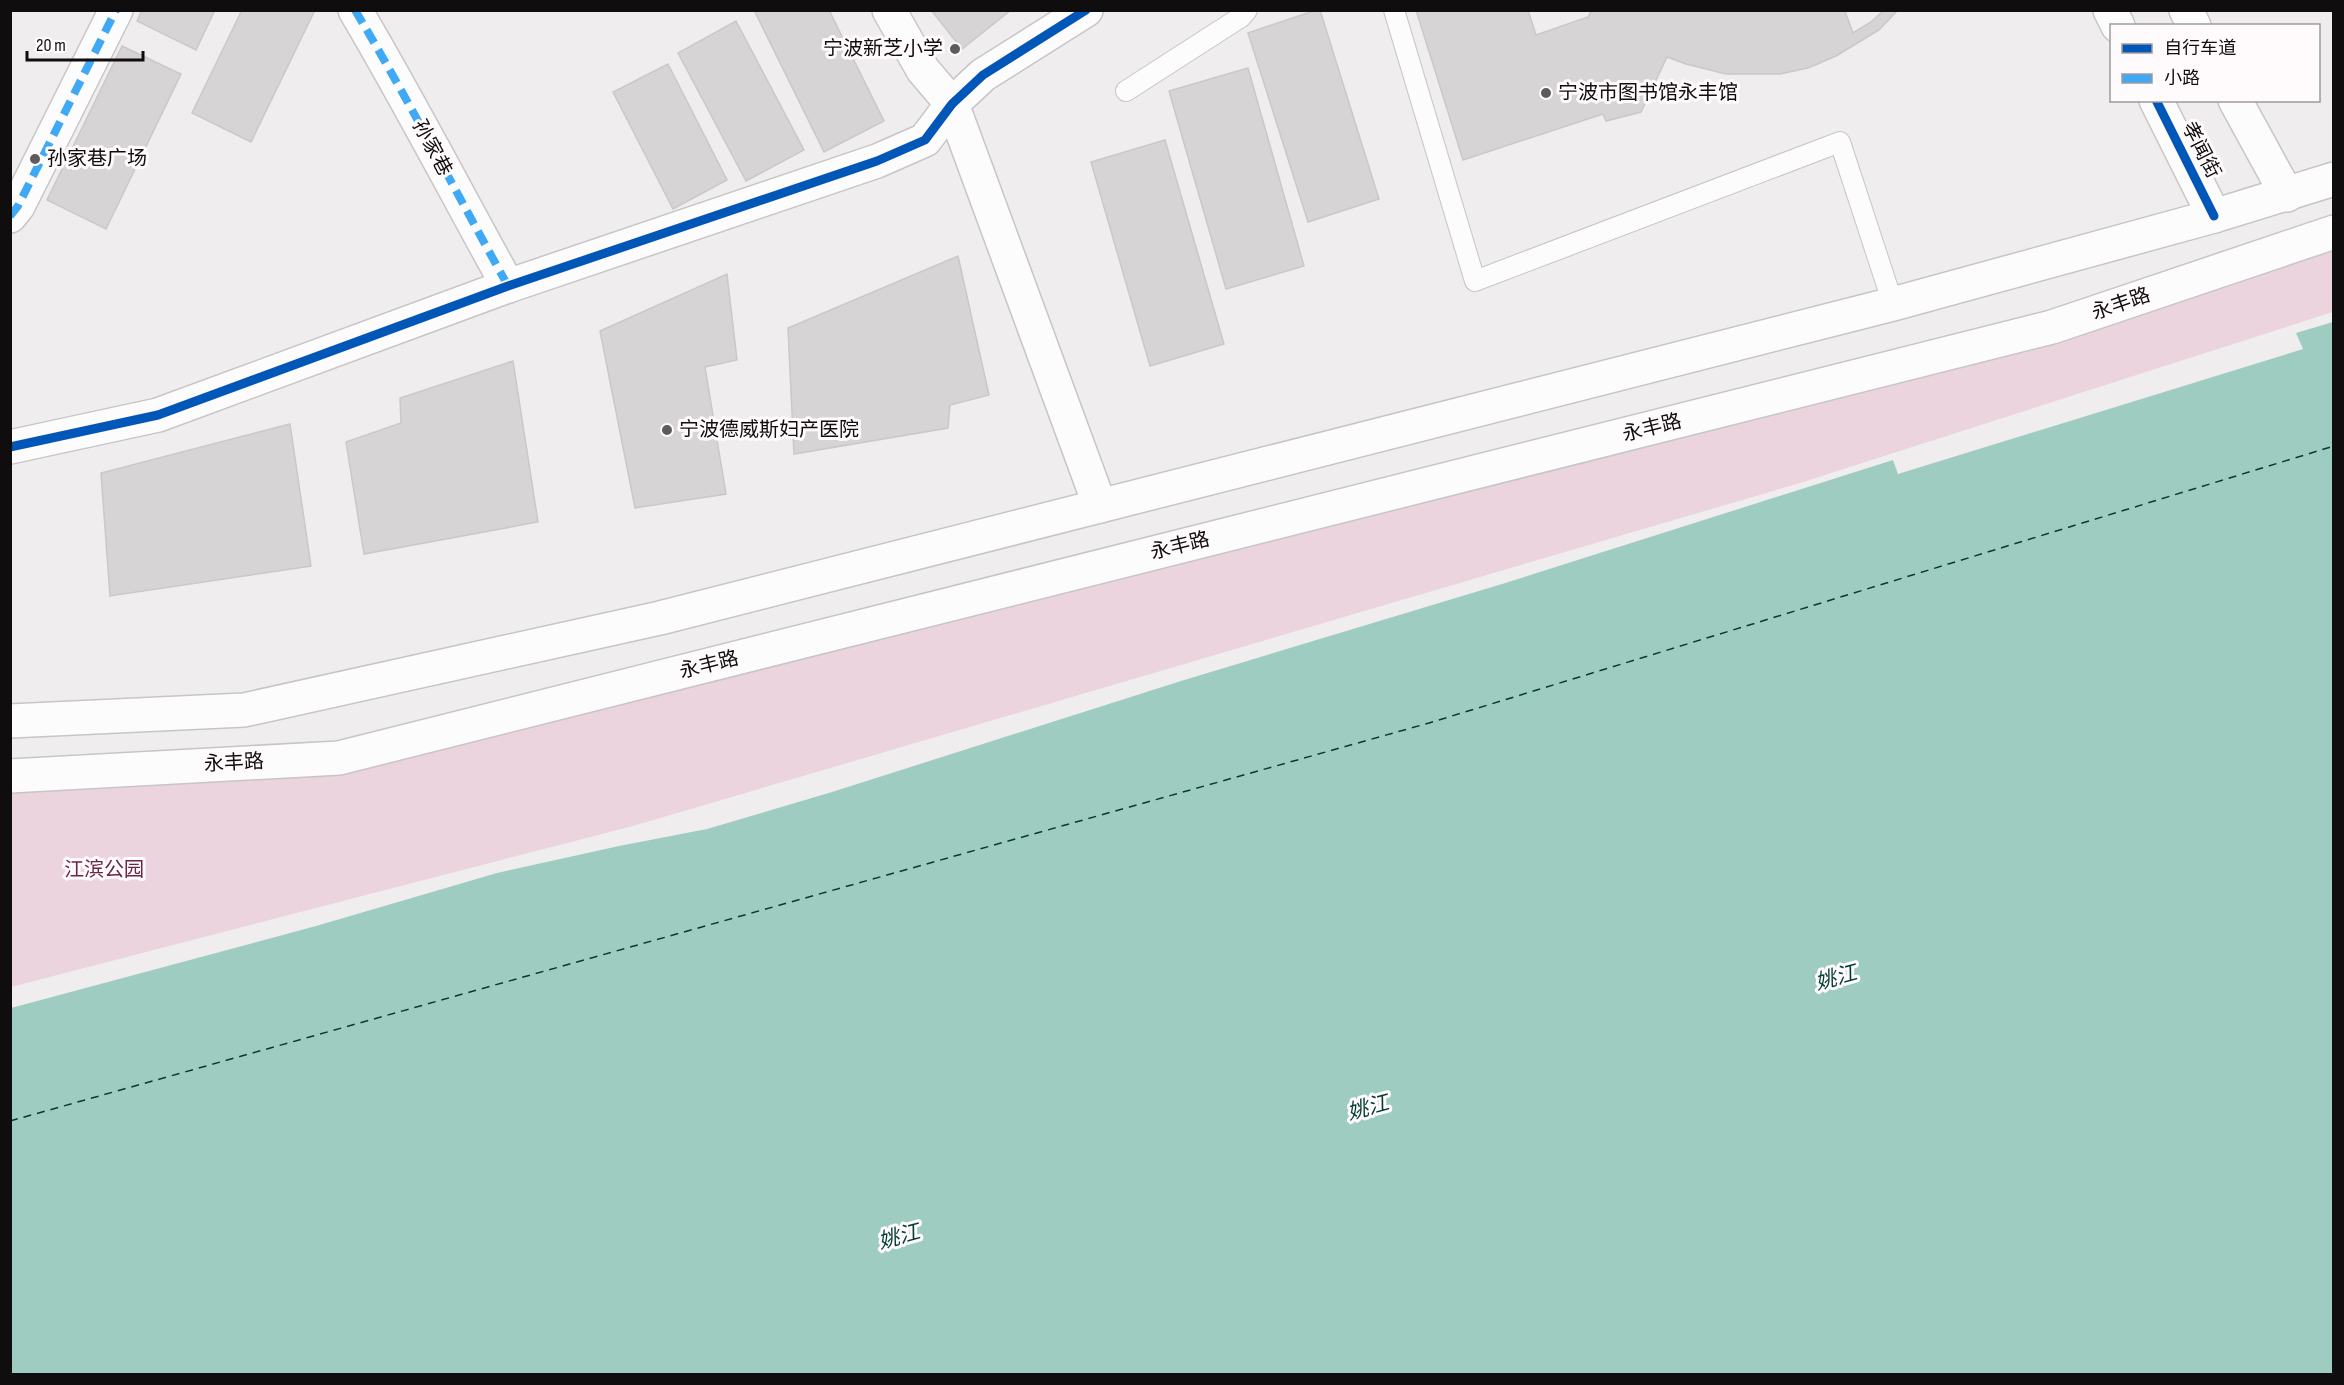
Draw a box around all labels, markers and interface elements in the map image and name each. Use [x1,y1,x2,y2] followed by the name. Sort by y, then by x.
[27,24,142,62] scale bar
[2110,24,2320,102] legend
[36,35,66,56] text: 20 m
[823,37,943,61] place label: 宁波新芝小学
[2164,38,2236,59] text: 自行车道
[948,42,962,56] marker: 宁波新芝小学
[2164,68,2200,89] text: 小路
[1558,81,1738,105] place label: 宁波市图书馆永丰馆
[1539,86,1553,100] marker: 宁波市图书馆永丰馆
[407,116,457,180] street label: 孙家巷
[2177,118,2225,182] street label: 孝闻街
[47,147,147,171] place label: 孙家巷广场
[28,152,42,166] marker: 孙家巷广场
[2089,283,2153,325] street label: 永丰路
[1620,409,1684,447] street label: 永丰路
[679,418,859,442] place label: 宁波德威斯妇产医院
[660,423,674,437] marker: 宁波德威斯妇产医院
[1148,527,1212,565] street label: 永丰路
[677,646,741,684] street label: 永丰路
[203,749,265,777] street label: 永丰路
[64,858,144,882] park label: 江滨公园
[1812,960,1861,996] water label: 姚江
[1344,1090,1393,1126] water label: 姚江
[875,1219,924,1255] water label: 姚江

